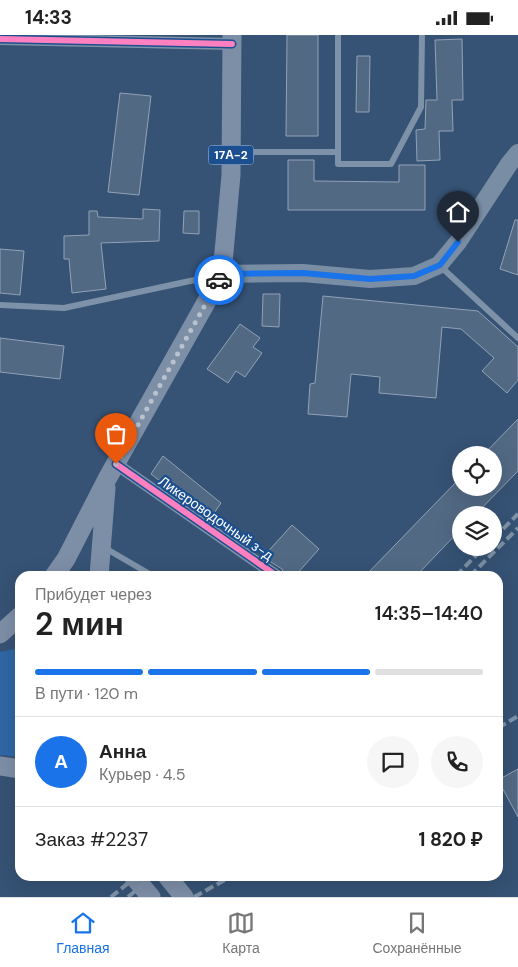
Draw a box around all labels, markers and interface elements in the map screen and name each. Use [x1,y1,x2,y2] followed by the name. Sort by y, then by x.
[25,5,72,30] text: 14:33
[208,145,254,165] road number: 17А-2
[437,191,479,242] pin
[444,198,472,226] icon: home
[194,255,244,305] courier
[205,266,233,294] icon: car
[95,413,137,464] pin
[102,420,130,448] icon: bag
[452,446,502,556] map controls
[452,446,502,496] button: locate
[155,472,277,564] street label: Ликероводочный з-д
[452,506,502,556] button: layers
[35,584,152,605] text: Прибудет через
[375,601,483,626] text: 14:35–14:40
[35,603,124,645] text: 2 мин
[35,683,138,704] text: В пути · 120 m
[367,736,419,788] button: chat
[431,736,483,788] button: phone
[99,739,146,764] text: Анна
[54,749,68,774] text: А
[99,764,186,785] text: Курьер · 4.5
[35,827,148,852] text: Заказ #2237
[419,827,483,852] text: 1 820 ₽
[56,909,110,957] tab: Главная
[222,909,260,957] tab: Карта
[372,909,462,957] tab: Сохранённые

